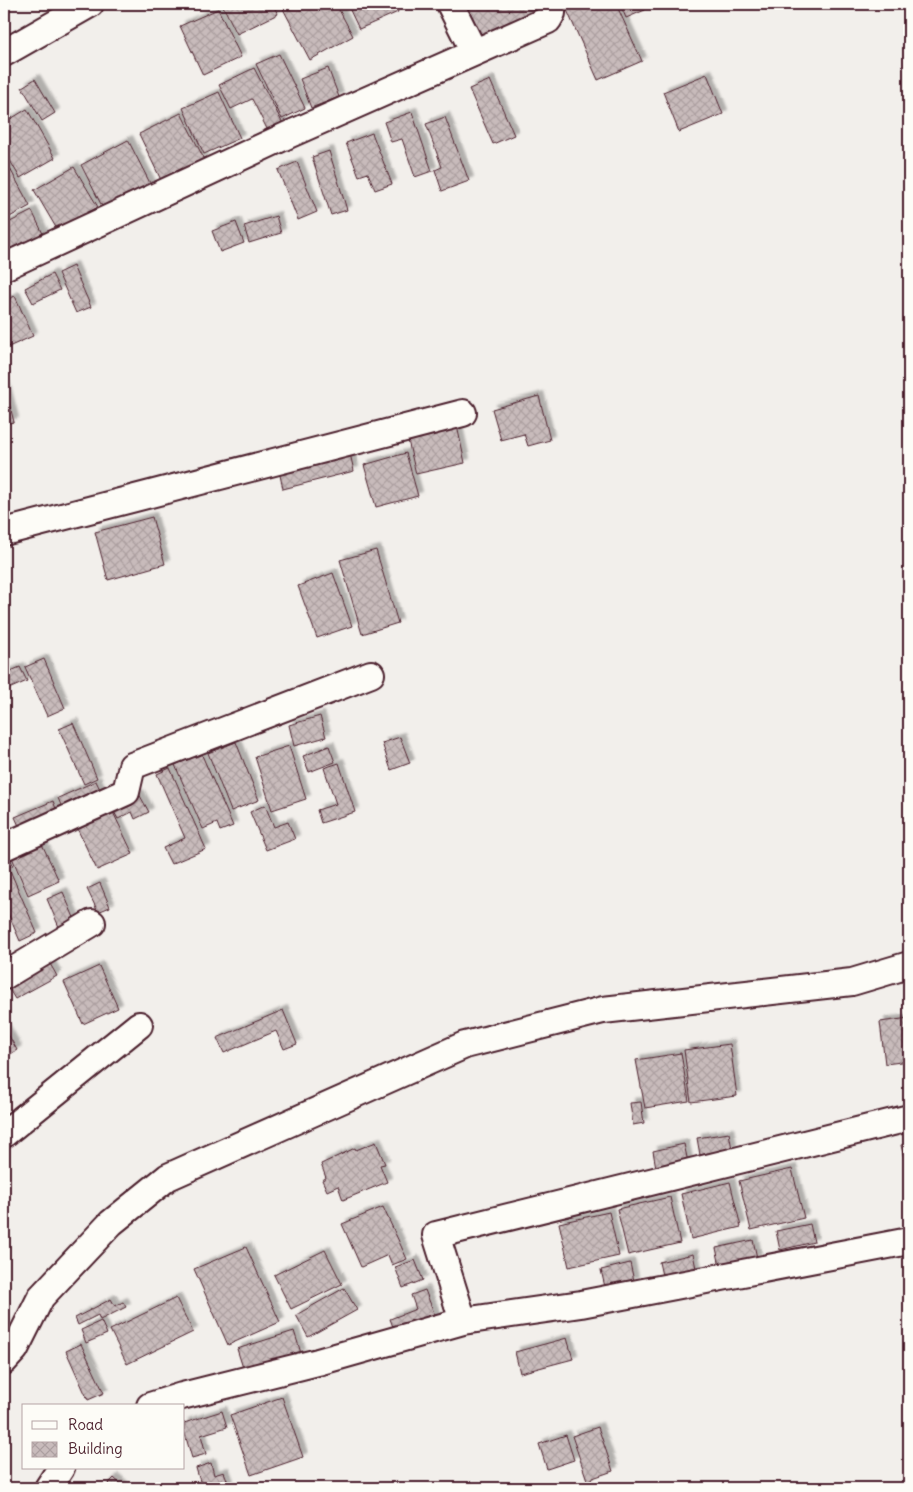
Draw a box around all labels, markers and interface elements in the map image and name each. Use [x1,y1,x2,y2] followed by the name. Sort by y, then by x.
[22,1404,185,1470] legend
[68,1415,103,1434] text: Road
[68,1439,123,1458] text: Building

